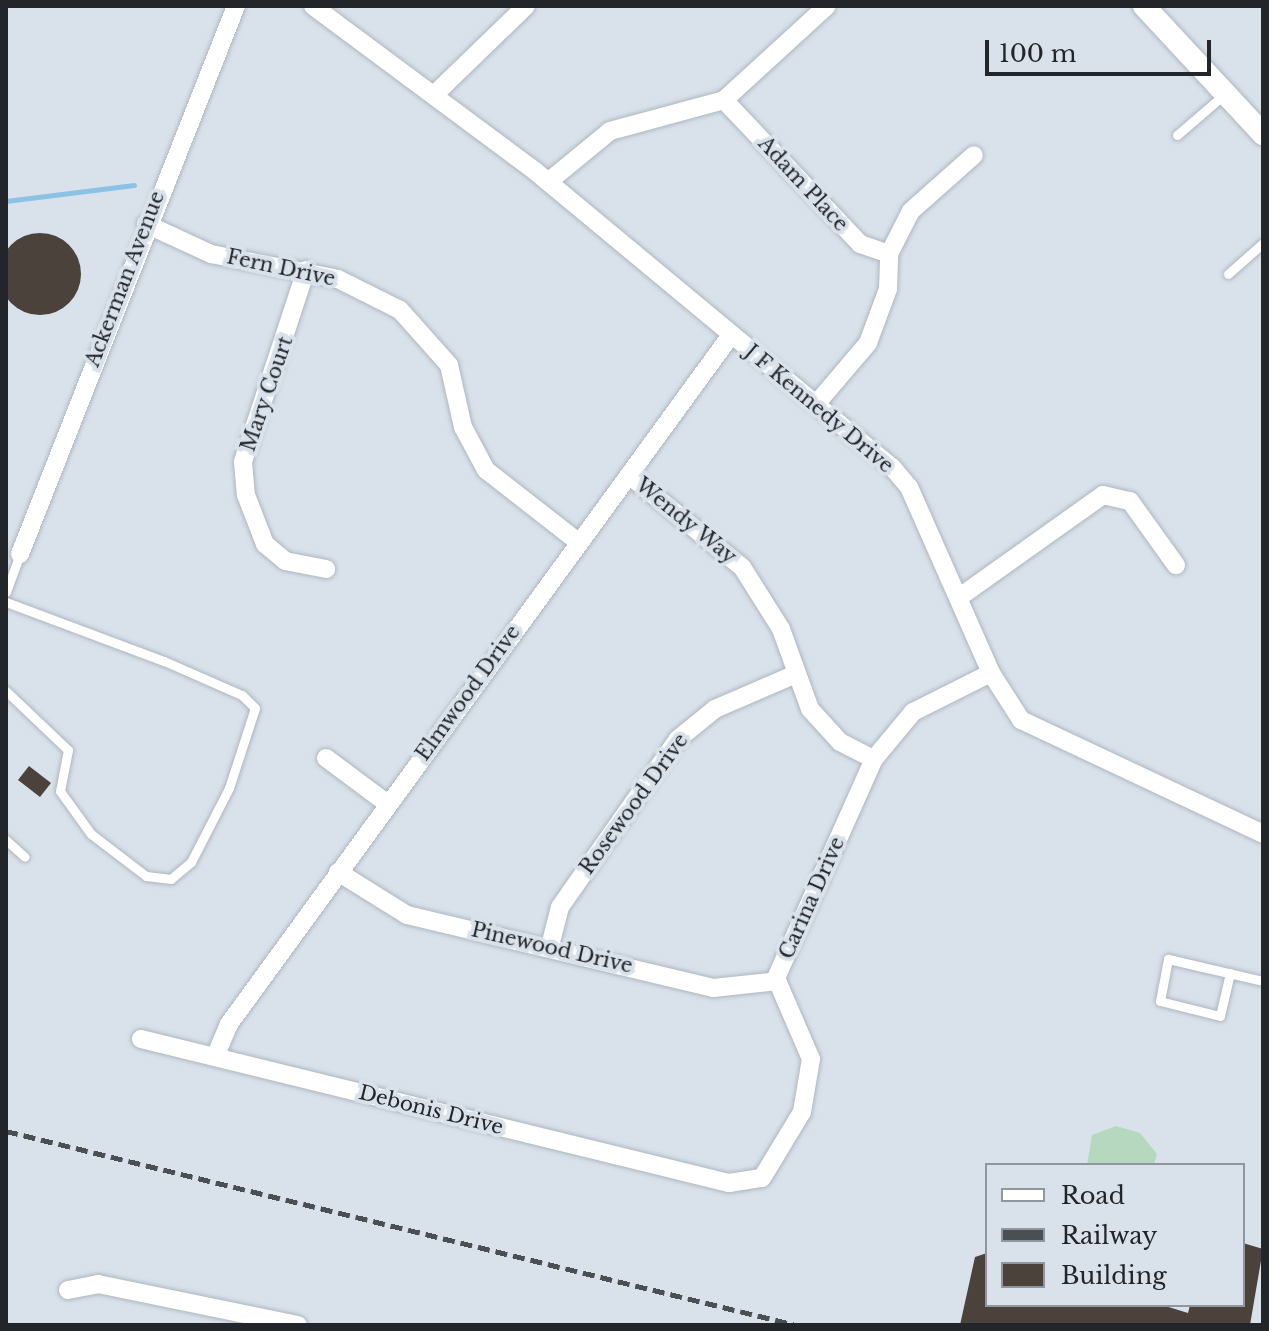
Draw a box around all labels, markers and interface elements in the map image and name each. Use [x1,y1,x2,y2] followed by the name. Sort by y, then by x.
[989,24,1215,74] scale bar
[999,39,1077,68] text: 100 m
[753,132,853,236] street label: Adam Place
[80,188,170,370] street label: Ackerman Avenue
[225,245,337,291] street label: Fern Drive
[236,333,298,455] street label: Mary Court
[740,340,898,478] street label: J F Kennedy Drive
[630,473,742,569] street label: Wendy Way
[411,621,525,765] street label: Elmwood Drive
[575,729,693,879] street label: Rosewood Drive
[774,833,850,963] street label: Carina Drive
[469,918,635,978] street label: Pinewood Drive
[356,1080,506,1140] street label: Debonis Drive
[985,1163,1245,1307] legend
[1061,1181,1125,1210] text: Road
[1061,1221,1157,1250] text: Railway
[1061,1261,1167,1290] text: Building

